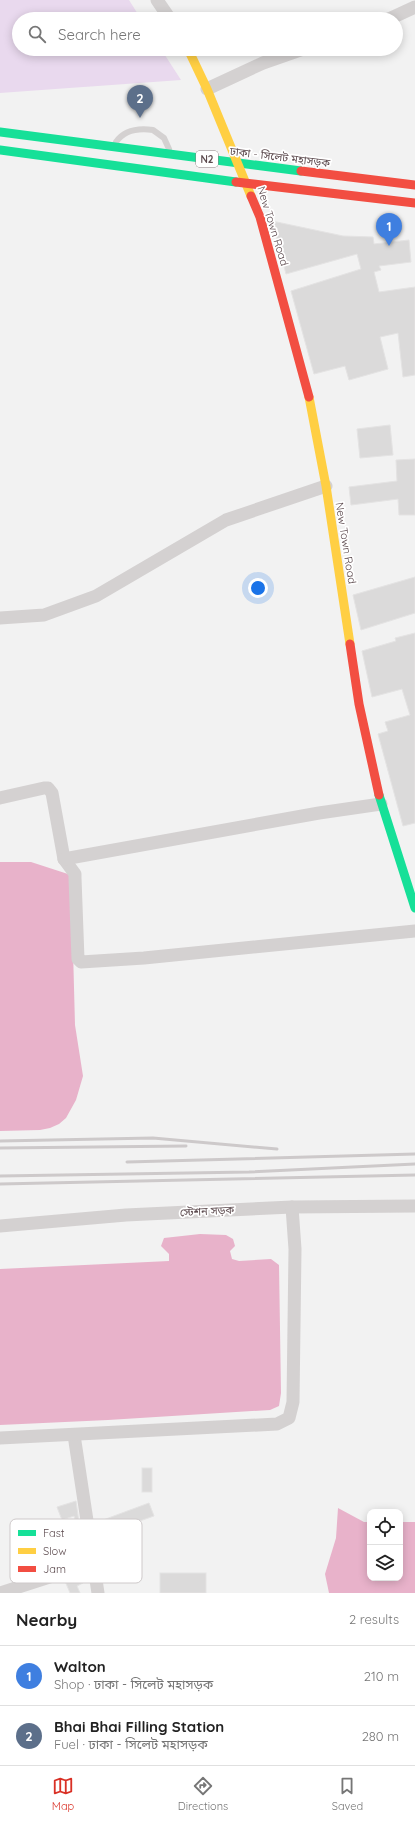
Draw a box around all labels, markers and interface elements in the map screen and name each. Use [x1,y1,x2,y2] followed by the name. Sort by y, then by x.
[12,12,403,56] search box
[26,23,48,45] icon: search
[58,25,141,44] text: Search here
[127,85,153,118] pin: 2
[228,144,331,170] street label: ঢাকা - সিলেট মহাসড়ক
[196,151,218,167] road number: N2
[254,185,292,267] street label: New Town Road
[376,213,402,246] pin: 1
[333,501,359,585] street label: New Town Road
[248,578,268,598] your location
[179,1203,235,1219] street label: স্টেশন সড়ক
[367,1509,403,1581] map controls
[367,1509,403,1545] button: locate
[10,1519,142,1583] legend
[43,1526,65,1540] text: Fast
[43,1544,67,1558] text: Slow
[367,1545,403,1581] button: layers
[43,1562,66,1576] text: Jam
[16,1609,77,1630] text: Nearby
[349,1611,399,1627] text: 2 results
[54,1657,106,1676] text: Walton
[26,1668,32,1684] text: 1
[364,1668,399,1684] text: 210 m
[54,1676,213,1692] text: Shop · ঢাকা - সিলেট মহাসড়ক
[54,1717,224,1736] text: Bhai Bhai Filling Station
[25,1728,33,1744] text: 2
[362,1728,399,1744] text: 280 m
[54,1736,208,1752] text: Fuel · ঢাকা - সিলেট মহাসড়ক
[52,1775,74,1813] tab: Map
[178,1775,228,1813] tab: Directions
[332,1775,363,1813] tab: Saved

